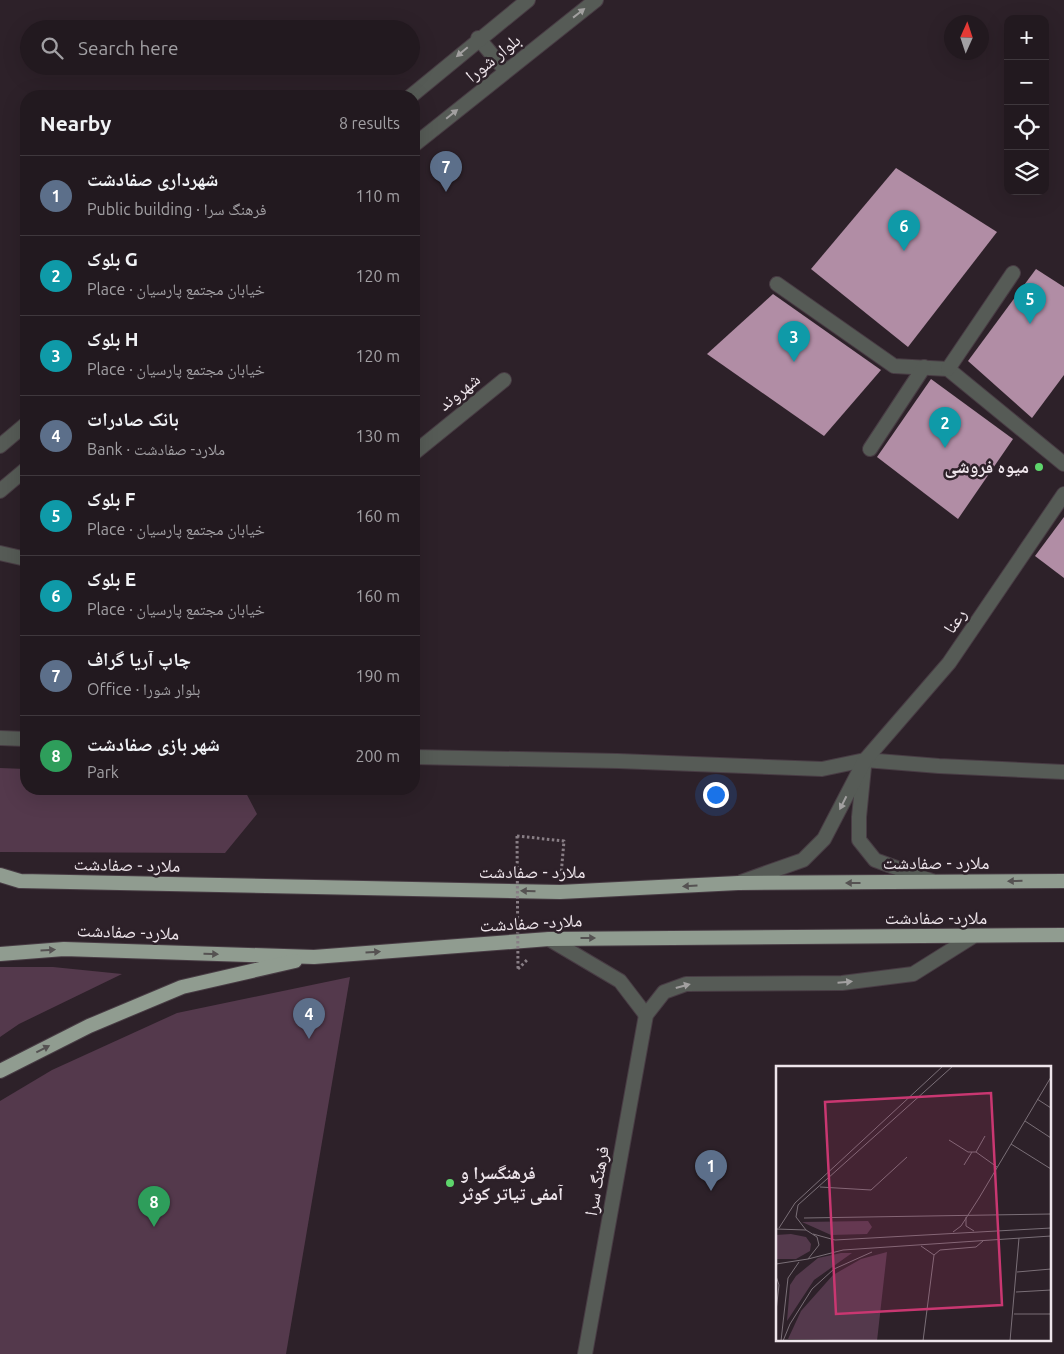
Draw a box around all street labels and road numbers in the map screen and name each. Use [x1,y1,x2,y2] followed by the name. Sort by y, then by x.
[461,29,525,87] street label: بلوار شورا
[433,368,484,415] street label: شهروند
[939,604,971,637] street label: رعنا
[883,852,989,873] street label: ملارد - صفادشت
[73,853,181,876] street label: ملارد - صفادشت
[479,861,585,882] street label: ملارد - صفادشت
[885,907,987,928] street label: ملارد- صفادشت
[479,909,583,936] street label: ملارد- صفادشت
[76,919,180,944] street label: ملارد- صفادشت
[580,1144,613,1218] street label: فرهنگ سرا

